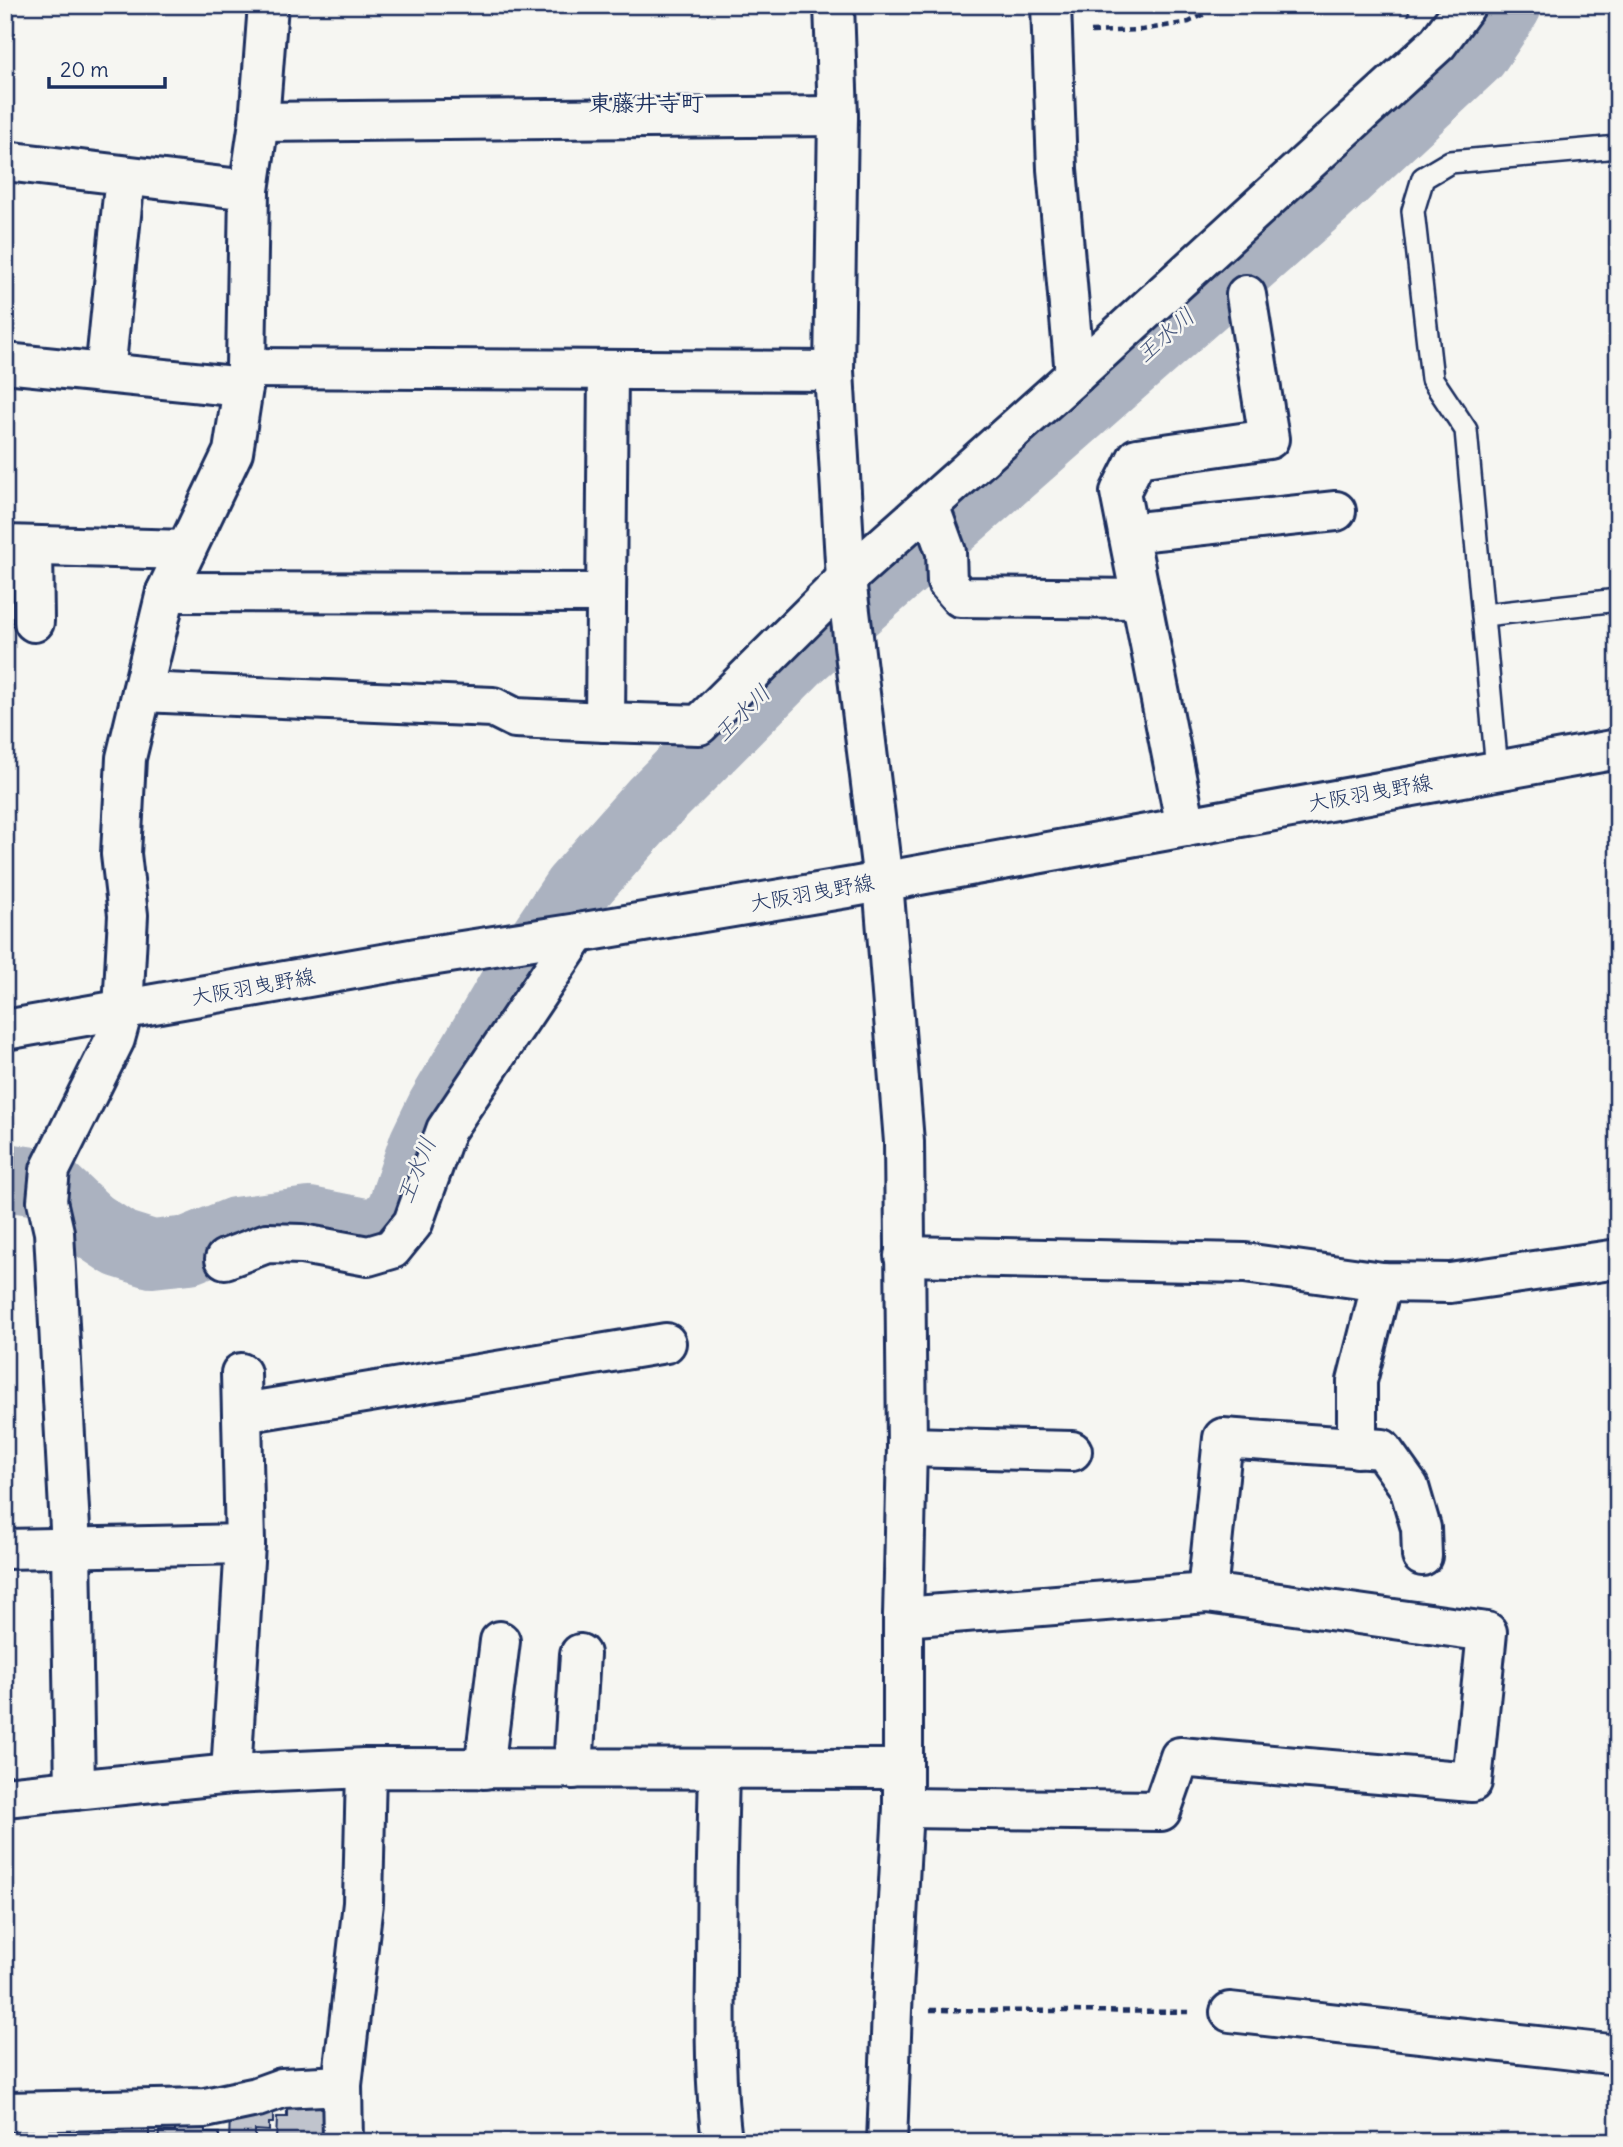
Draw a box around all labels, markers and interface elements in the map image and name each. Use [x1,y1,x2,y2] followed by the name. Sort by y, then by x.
[49,46,164,90] scale bar
[60,56,109,83] text: 20 m
[589,88,704,117] district label: 東藤井寺町
[1129,301,1200,368] water label: 王水川
[707,678,776,747] water label: 王水川
[1306,768,1434,817] street label: 大阪羽曳野線
[748,868,876,917] street label: 大阪羽曳野線
[189,962,317,1011] street label: 大阪羽曳野線
[389,1132,442,1207] water label: 王水川

